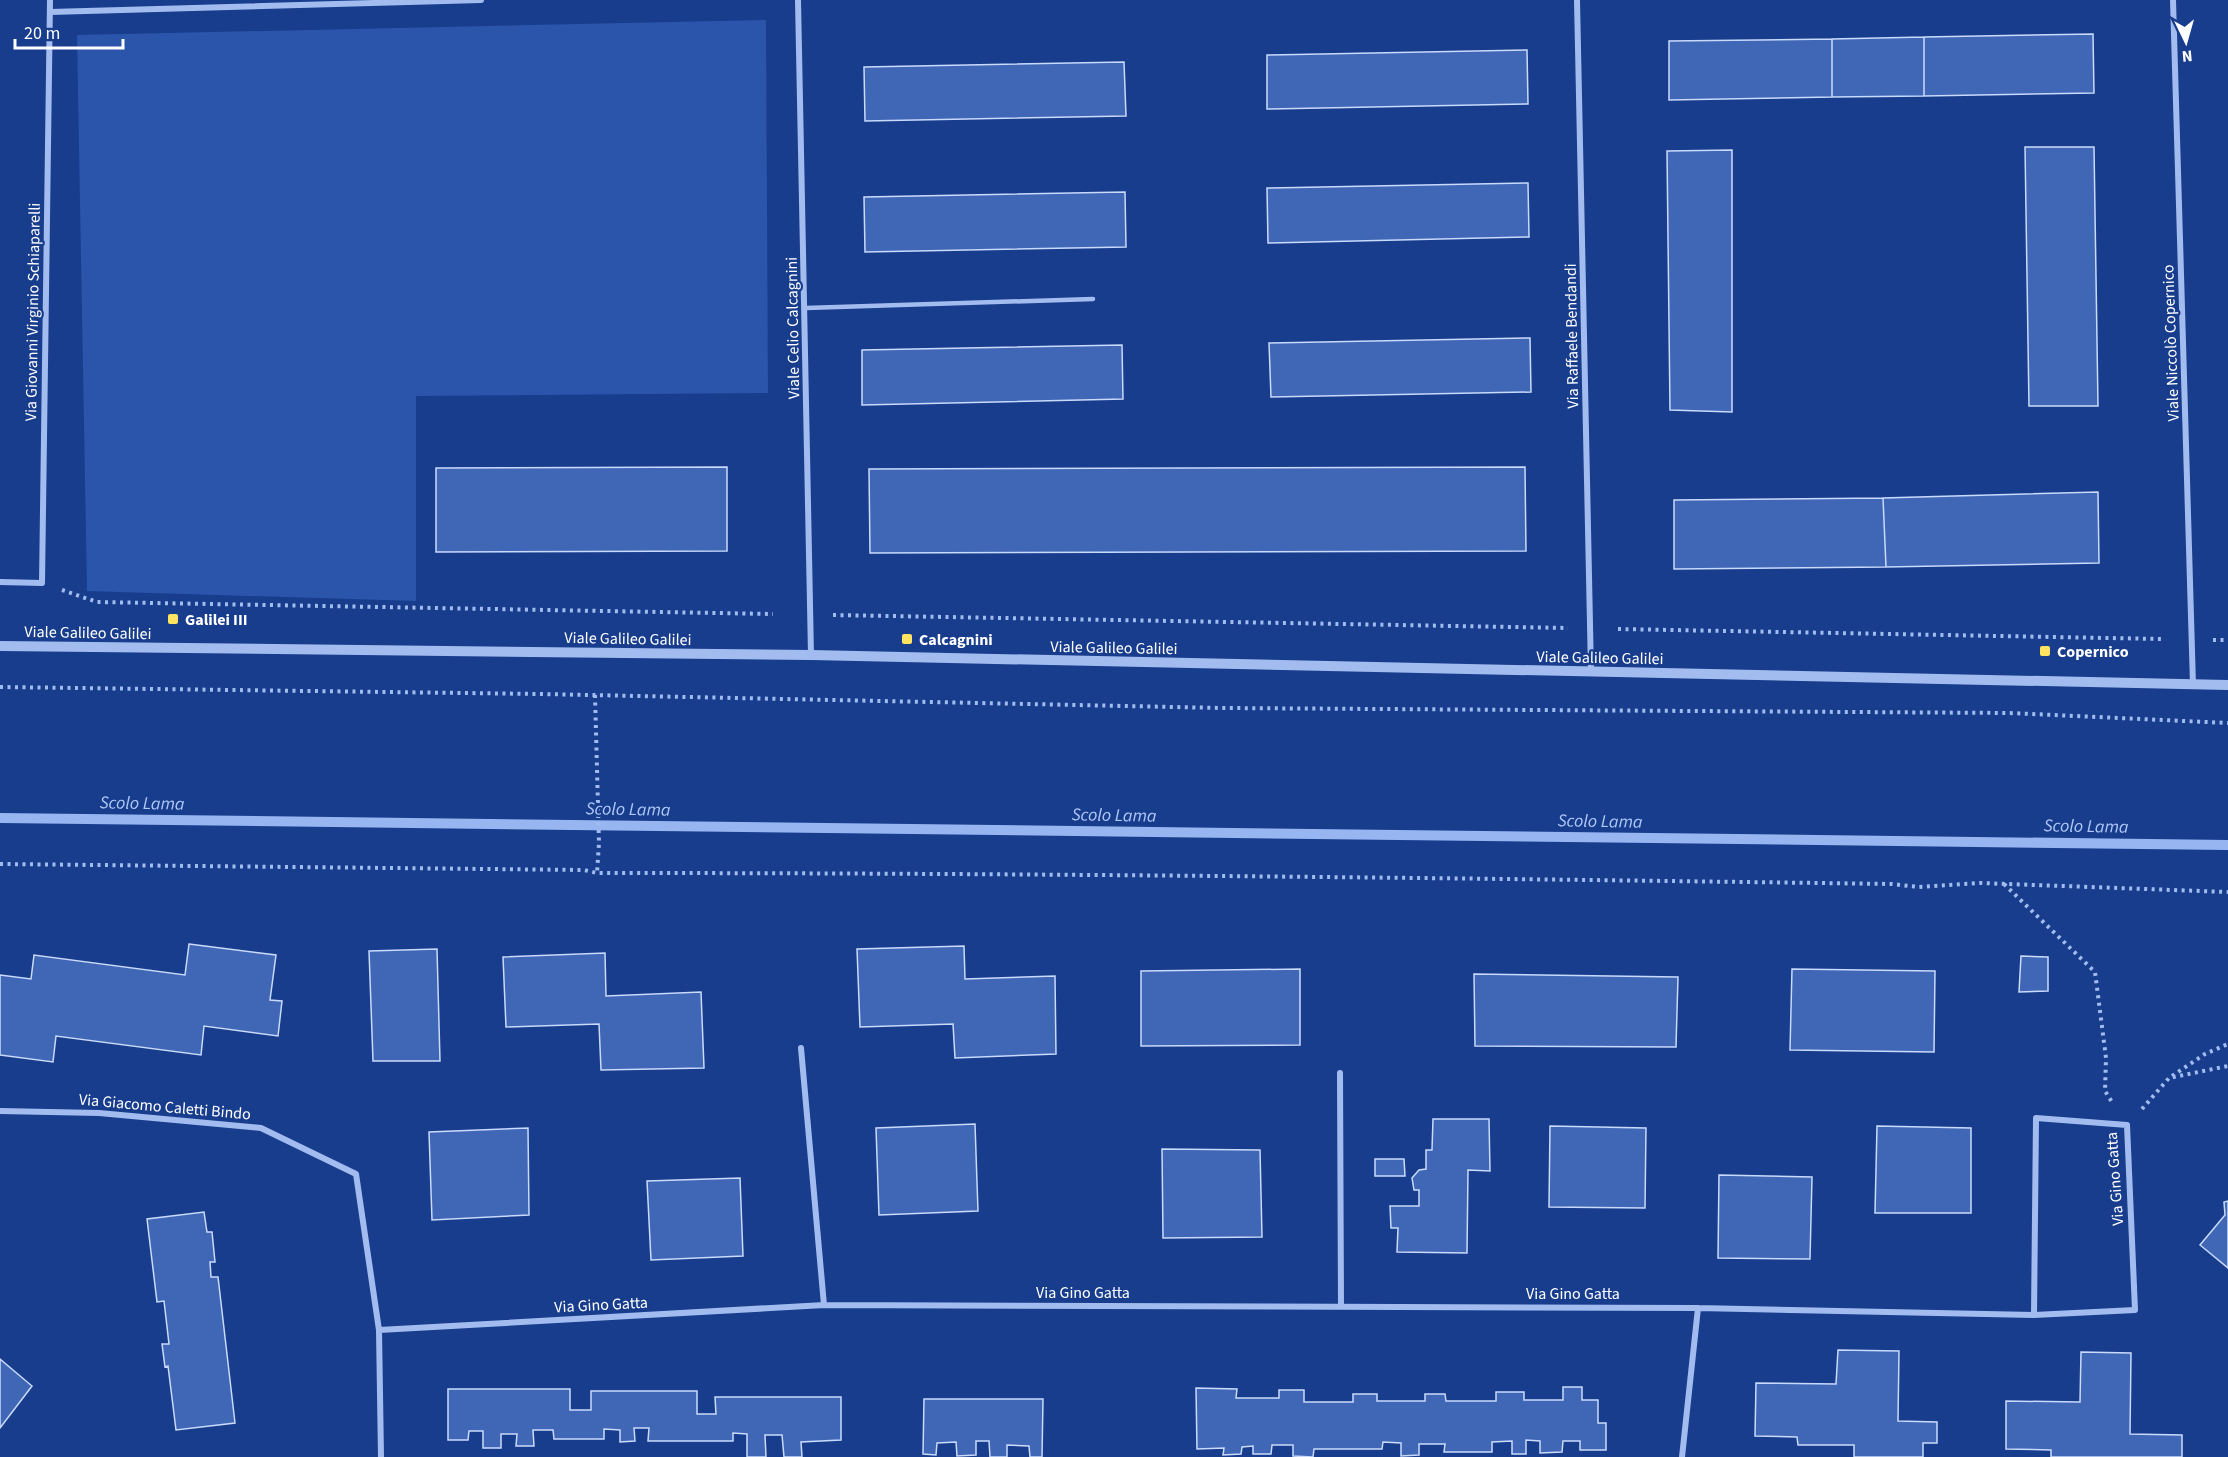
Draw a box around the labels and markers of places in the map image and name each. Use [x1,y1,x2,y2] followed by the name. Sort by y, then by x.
[185,609,248,631] place label: Galilei III
[166,612,180,626] marker: Galilei III
[919,629,993,651] place label: Calcagnini
[900,632,914,646] marker: Calcagnini
[2057,641,2129,663] place label: Copernico
[2038,644,2052,658] marker: Copernico

